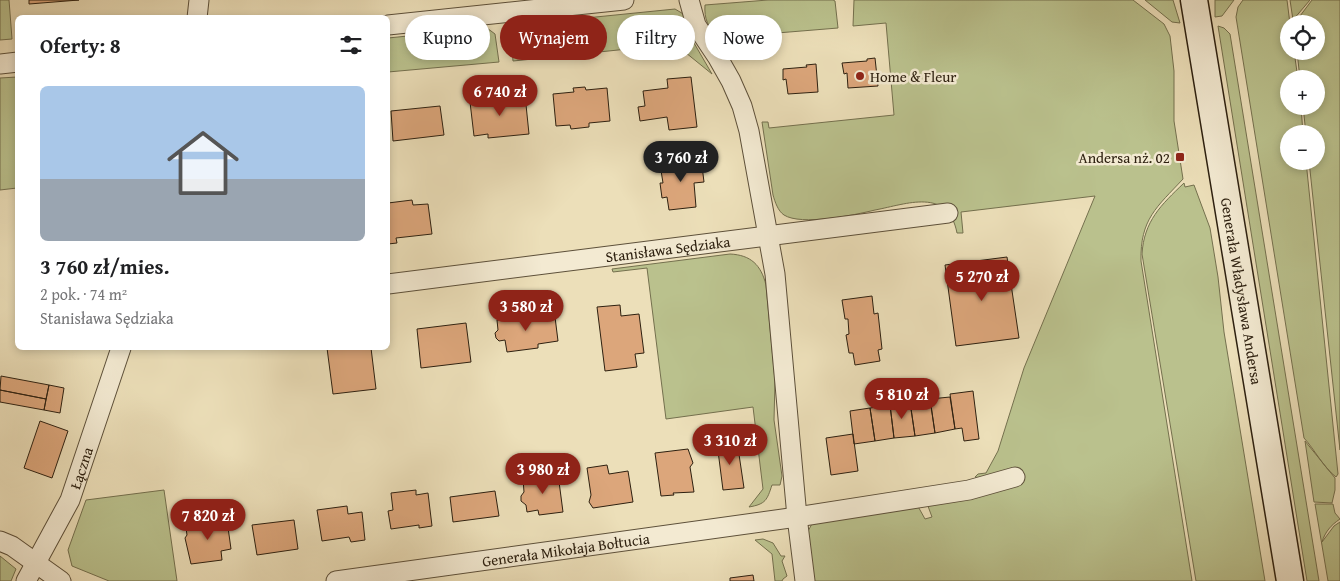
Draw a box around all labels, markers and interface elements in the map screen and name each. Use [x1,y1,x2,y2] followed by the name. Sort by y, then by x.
[405,15,490,60] chip: Kupno
[500,15,607,60] chip: Wynajem
[617,15,695,60] chip: Filtry
[705,15,782,60] chip: Nowe
[1280,15,1325,170] map controls
[1280,15,1325,60] button: locate
[40,30,121,61] text: Oferty: 8
[337,31,365,59] icon: filters
[870,66,957,87] place label: Home & Fleur
[854,70,866,82] marker: Home & Fleur
[1280,70,1325,115] button: +
[448,74,552,117] pin: 6 740 zł
[473,79,527,103] text: 6 740 zł
[158,118,248,208] icon: home
[1280,125,1325,170] button: −
[629,140,733,183] pin: 3 760 zł
[654,145,708,169] text: 3 760 zł
[1079,147,1170,168] place label: Andersa nż. 02
[1174,151,1186,163] marker: Andersa nż. 02
[1216,196,1268,386] street label: Generała Władysława Andersa
[604,230,731,267] street label: Stanisława Sędziaka
[40,251,170,282] text: 3 760 zł/mies.
[930,260,1034,302] pin: 5 270 zł
[955,264,1009,288] text: 5 270 zł
[40,282,127,306] text: 2 pok. · 74 m²
[474,290,578,332] pin: 3 580 zł
[499,294,553,318] text: 3 580 zł
[40,306,174,330] text: Stanisława Sędziaka
[850,378,954,420] pin: 5 810 zł
[875,382,929,406] text: 5 810 zł
[678,424,782,466] pin: 3 310 zł
[703,428,757,452] text: 3 310 zł
[64,444,98,492] street label: Łączna
[491,452,595,495] pin: 3 980 zł
[516,457,570,481] text: 3 980 zł
[156,498,260,541] pin: 7 820 zł
[181,503,235,527] text: 7 820 zł
[481,527,651,571] street label: Generała Mikołaja Bołtucia

